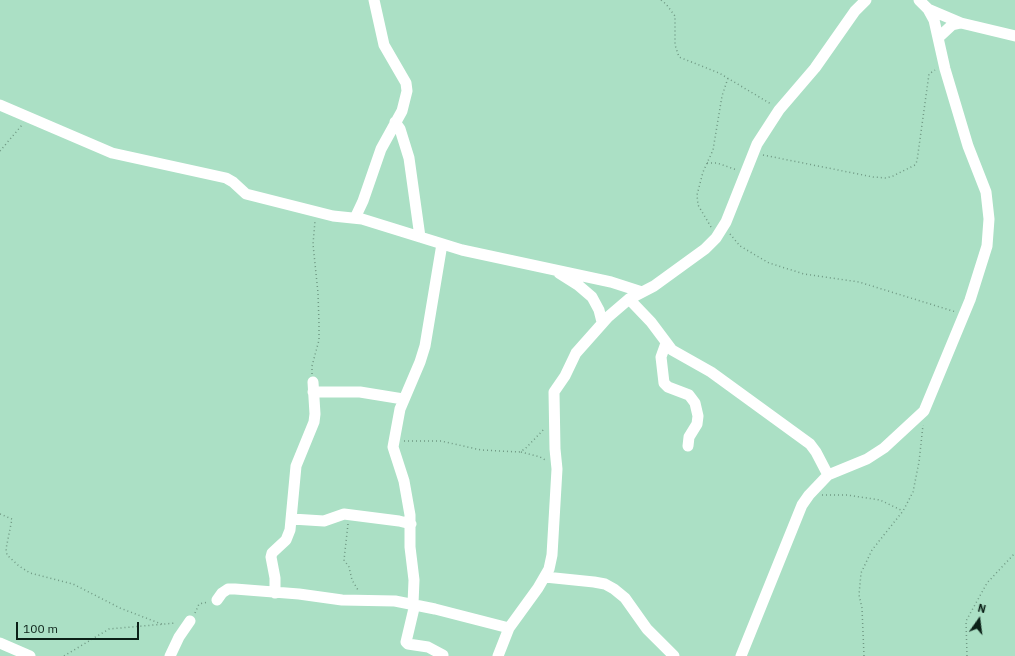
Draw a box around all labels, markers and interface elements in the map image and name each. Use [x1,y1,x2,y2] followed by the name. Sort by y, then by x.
[959,600,999,640] north arrow
[976,601,987,616] text: N
[18,614,141,640] scale bar
[23,621,58,636] text: 100 m

